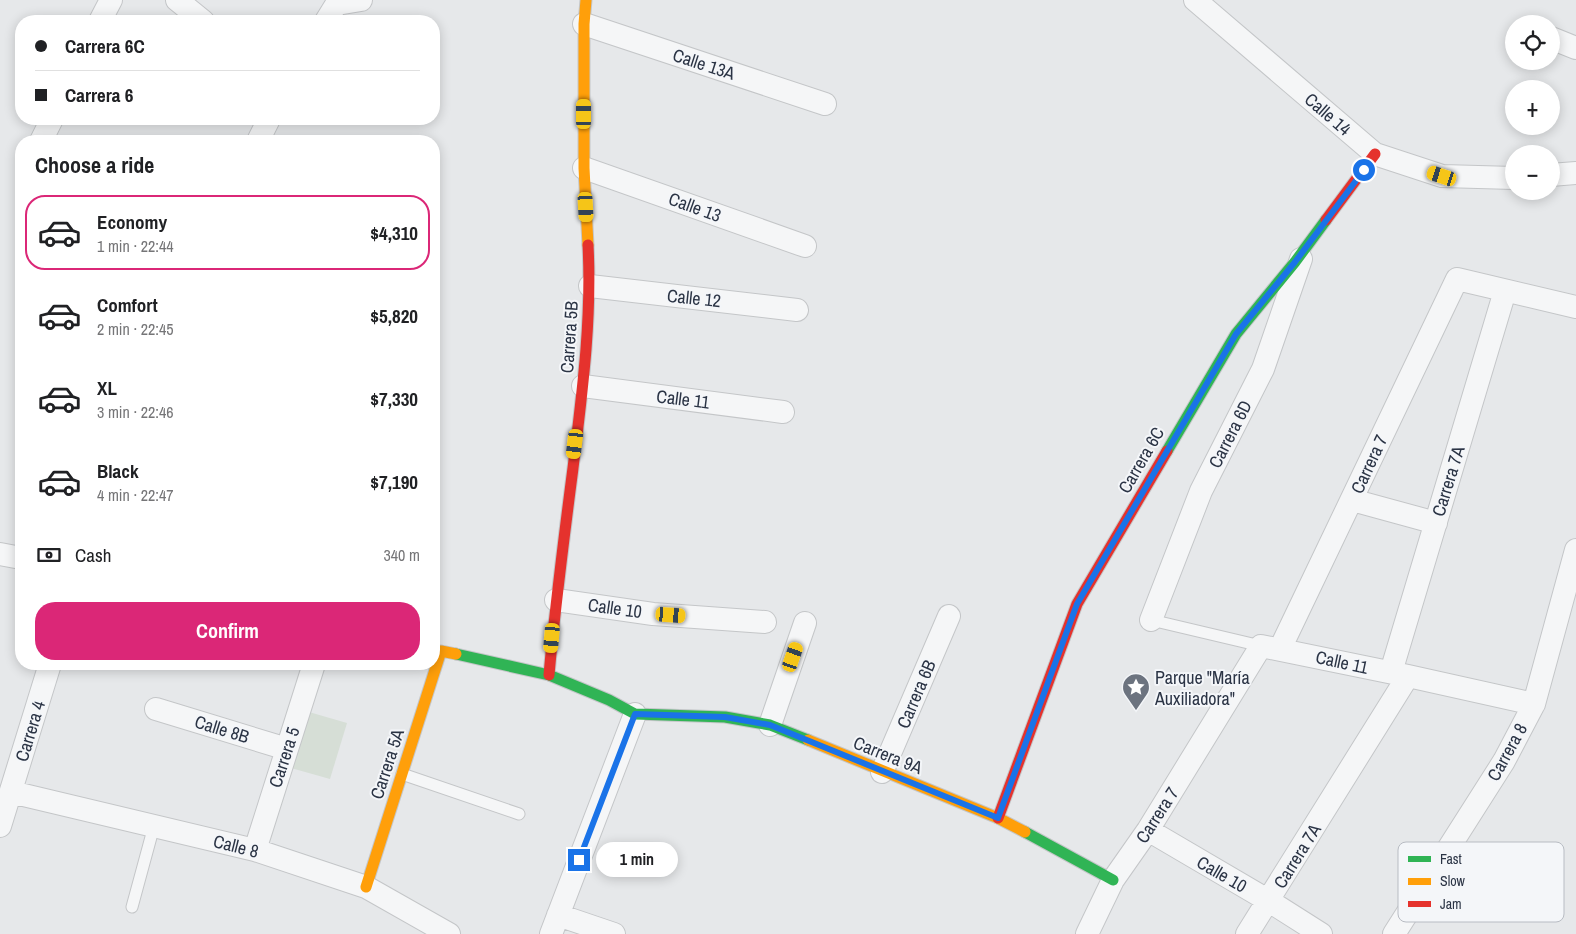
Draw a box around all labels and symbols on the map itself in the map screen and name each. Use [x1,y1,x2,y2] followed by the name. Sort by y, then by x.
[670,42,738,86] street label: Calle 13A
[1299,87,1357,141] street label: Calle 14
[576,99,591,129] car
[1353,159,1375,181] route start
[1425,164,1458,188] car
[665,186,725,228] street label: Calle 13
[577,192,594,222] car
[666,283,722,313] street label: Calle 12
[554,300,584,374] street label: Carrera 5B
[655,383,712,415] street label: Calle 11
[1202,396,1258,472] street label: Carrera 6D
[1112,422,1170,498] street label: Carrera 6C
[565,428,584,460] car
[1344,430,1394,498] street label: Carrera 7
[1425,443,1471,519] street label: Carrera 7A
[586,592,644,624] street label: Calle 10
[655,606,686,624] car
[543,622,560,654] car
[781,640,804,674] car
[1313,644,1371,680] street label: Calle 11
[890,656,942,732] street label: Carrera 6B
[1154,665,1250,711] place label: Parque "María Auxiliadora"
[1121,672,1151,711] place icon: Parque "María Auxiliadora"
[9,698,51,764] street label: Carrera 4
[192,709,252,749] street label: Calle 8B
[1481,719,1533,785] street label: Carrera 8
[262,723,306,791] street label: Carrera 5
[364,726,410,802] street label: Carrera 5A
[850,730,926,780] street label: Carrera 9A
[1130,782,1184,848] street label: Carrera 7
[1267,819,1327,893] street label: Carrera 7A
[211,828,261,864] street label: Calle 8
[596,842,679,878] callout: 1 min
[1398,842,1564,922] legend
[568,849,590,871] route end
[1192,850,1252,898] street label: Calle 10
[1440,850,1462,868] text: Fast
[1440,872,1466,890] text: Slow
[1440,895,1462,913] text: Jam

